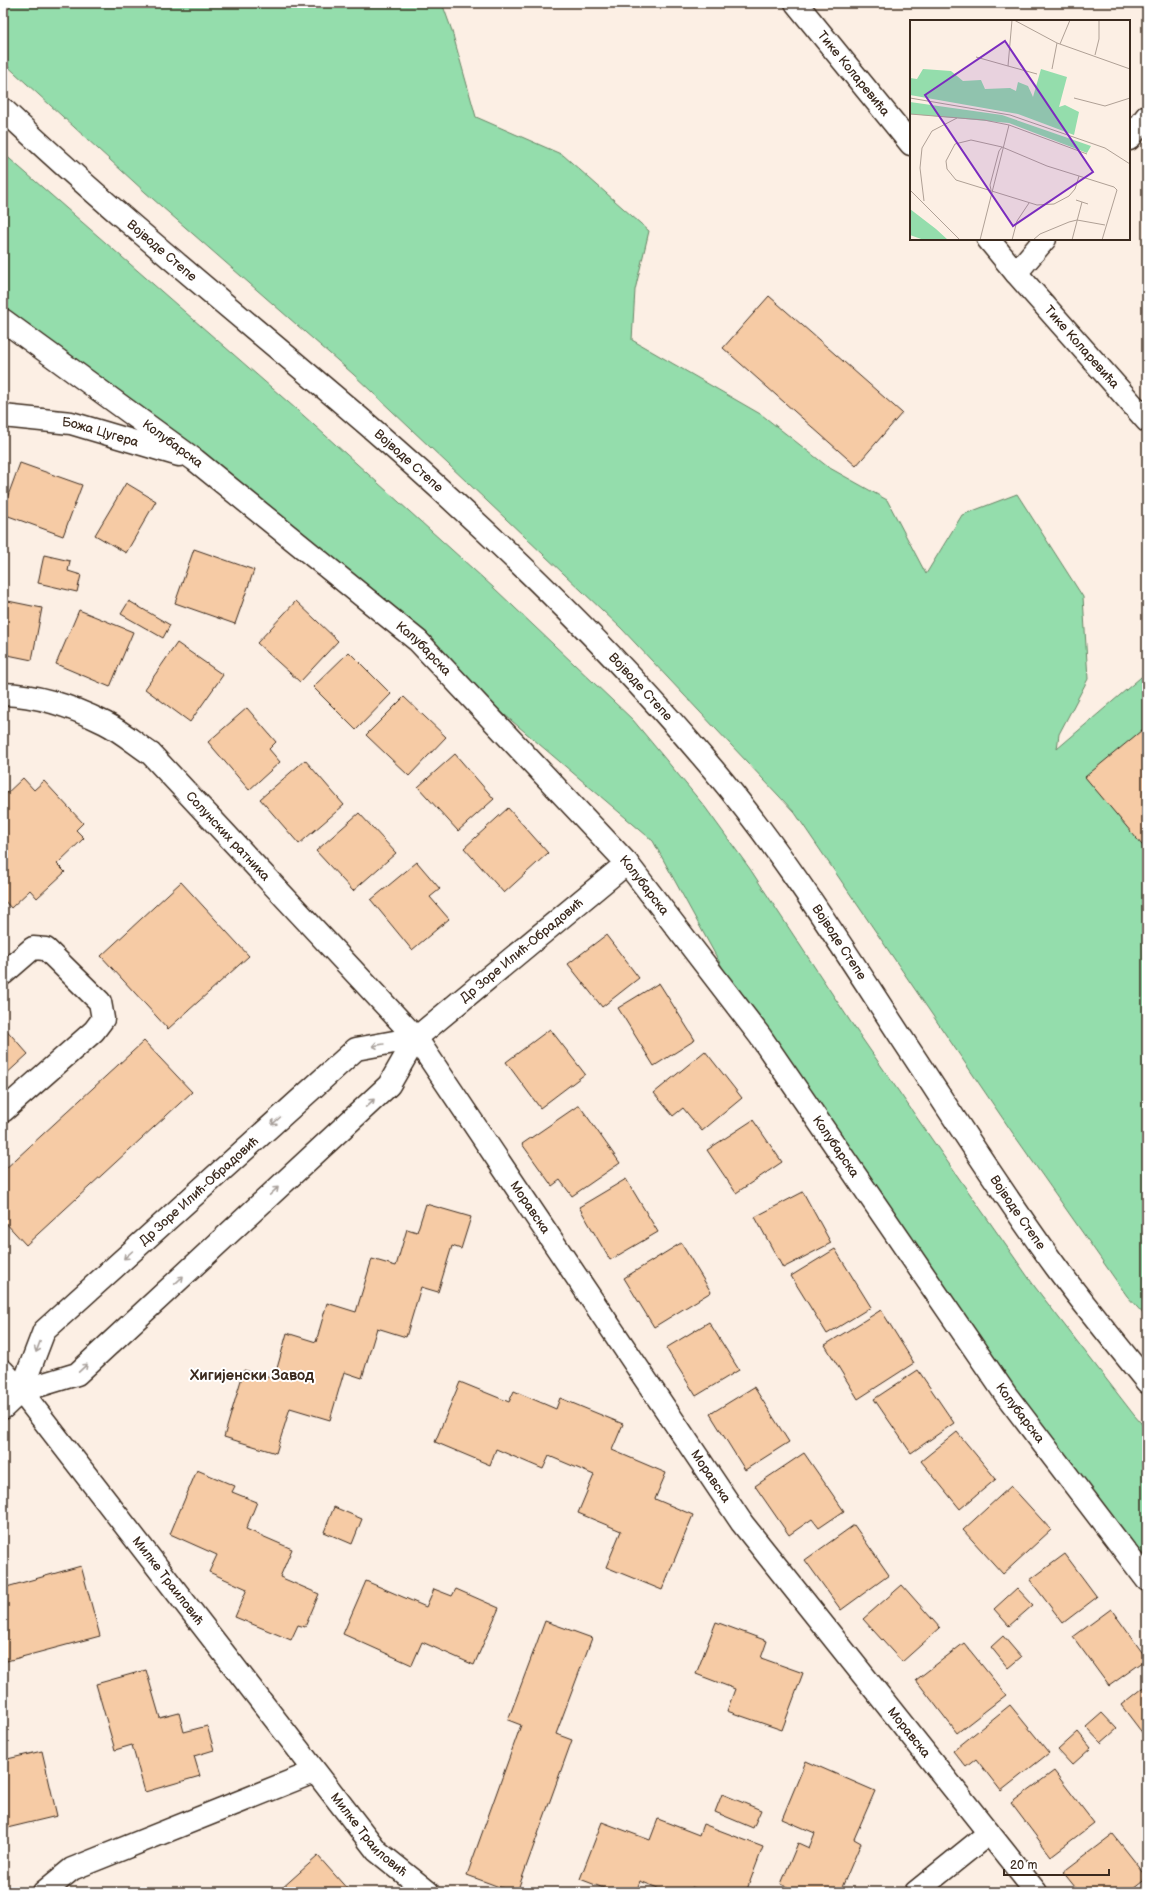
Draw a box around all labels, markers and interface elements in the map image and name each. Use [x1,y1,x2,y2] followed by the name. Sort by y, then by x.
[910,20,1130,240] inset map
[814,28,893,120] street label: Тике Коларевића
[124,216,200,285] street label: Војводе Степе
[1041,302,1123,392] street label: Тике Коларевића
[61,414,141,451] street label: Божа Цугера
[139,416,207,471] street label: Колубарска
[371,426,446,496] street label: Војводе Степе
[392,618,455,679] street label: Колубарска
[605,650,676,724] street label: Војводе Степе
[182,788,274,885] street label: Солунских ратника
[616,852,673,919] street label: Колубарска
[457,895,586,1006] street label: Др Зоре Илић-Обрадовић
[808,902,870,983] street label: Војводе Степе
[372,1041,385,1049] one-way arrow
[365,1099,375,1108] one-way arrow
[809,1113,863,1181] street label: Колубарска
[271,1116,281,1126] one-way arrow
[136,1133,262,1249] street label: Др Зоре Илић-Обрадовић
[986,1172,1049,1253] street label: Војводе Степе
[506,1178,554,1237] street label: Моравска
[269,1187,280,1196] one-way arrow
[123,1251,133,1260] one-way arrow
[174,1275,184,1284] one-way arrow
[34,1341,42,1353] one-way arrow
[78,1364,88,1373] one-way arrow
[189,1366,314,1385] district label: Хигијенски Завод
[992,1380,1048,1447] street label: Колубарска
[687,1447,734,1506] street label: Моравска
[129,1533,207,1628] street label: Милке Траиловић
[884,1704,934,1761] street label: Моравска
[327,1790,410,1880] street label: Милке Траиловић
[1004,1851,1109,1877] scale bar
[1010,1858,1037,1873] text: 20 m

